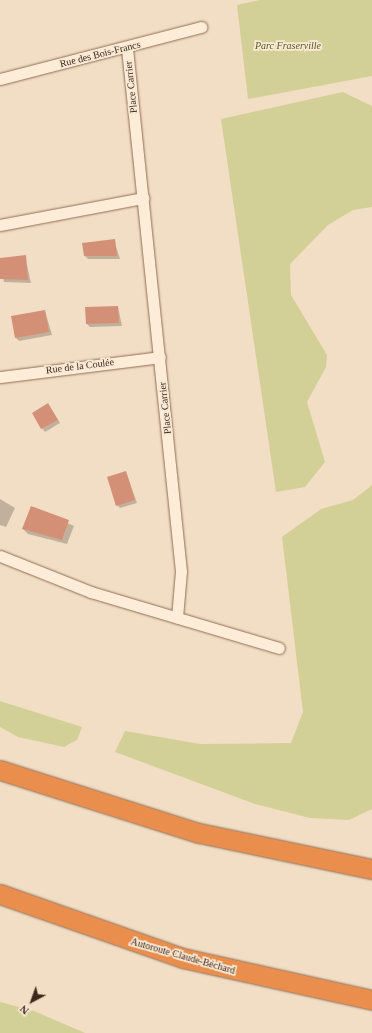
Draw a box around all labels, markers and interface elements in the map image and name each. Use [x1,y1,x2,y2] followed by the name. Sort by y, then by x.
[58,38,142,70] street label: Rue des Bois-Francs
[255,40,321,52] park label: Parc Fraserville
[122,60,140,114] street label: Place Carrier
[45,356,115,376] street label: Rue de la Coulée
[156,381,174,435] street label: Place Carrier
[129,935,237,977] street label: Autoroute Claude-Béchard
[12,981,52,1021] north arrow
[17,1003,31,1017] text: N

